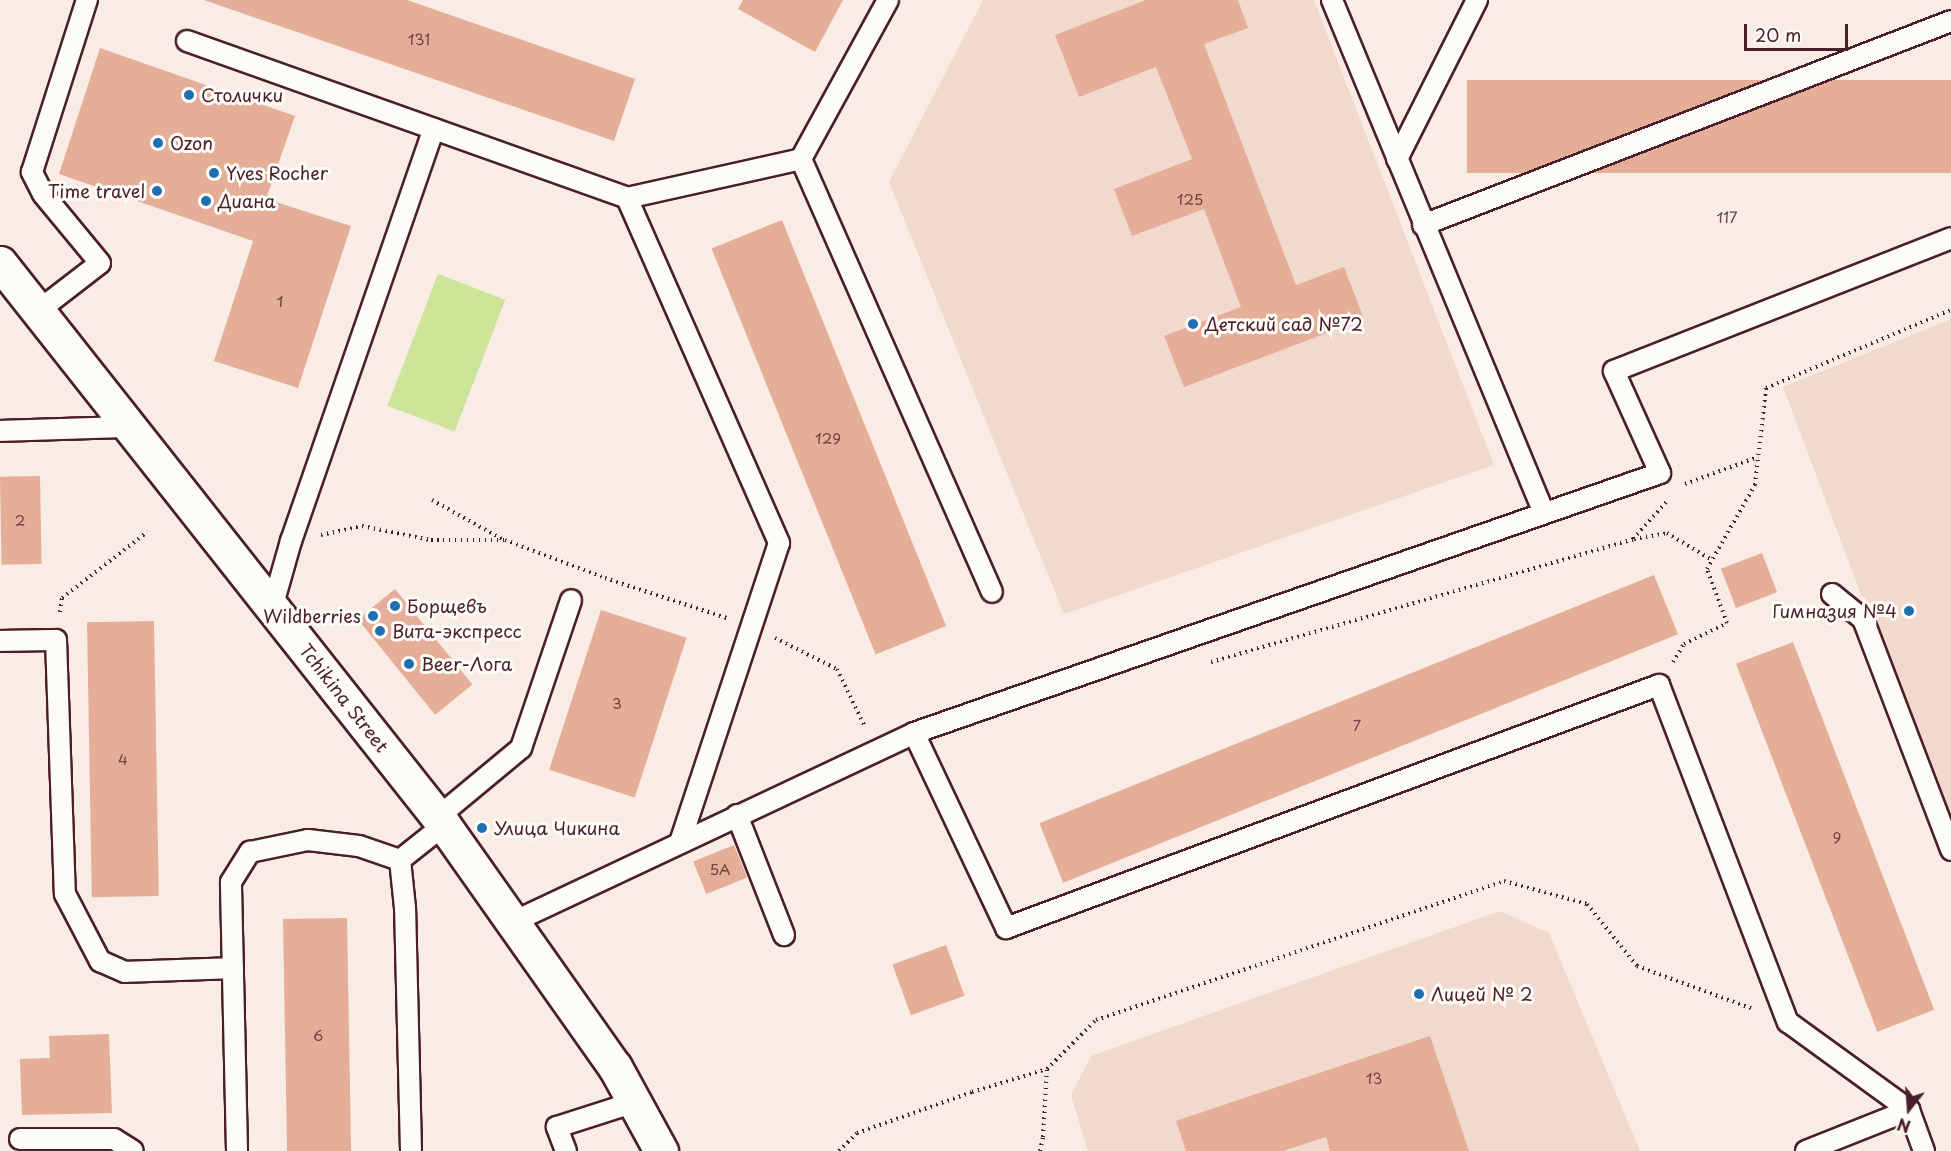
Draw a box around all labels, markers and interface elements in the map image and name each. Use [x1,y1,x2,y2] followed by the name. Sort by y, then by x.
[1747,12,1850,50] scale bar
[1755,21,1801,48] text: 20 m
[408,30,430,48] house number: 131
[201,84,283,106] place label: Столички
[182,88,196,102] marker: Столички
[170,132,213,154] place label: Ozon
[151,136,165,150] marker: Ozon
[226,162,328,184] place label: Yves Rocher
[207,166,221,180] marker: Yves Rocher
[47,180,145,202] place label: Time travel
[150,184,164,198] marker: Time travel
[218,190,276,212] place label: Диана
[1177,190,1203,208] house number: 125
[199,194,213,208] marker: Диана
[1716,208,1738,226] house number: 117
[277,292,283,310] house number: 1
[1205,313,1364,335] place label: Детский сад №72
[1186,317,1200,331] marker: Детский сад №72
[815,429,841,447] house number: 129
[15,511,25,529] house number: 2
[407,595,487,617] place label: Борщевъ
[388,599,402,613] marker: Борщевъ
[1772,600,1897,622] place label: Гимназия №4
[1902,604,1916,618] marker: Гимназия №4
[263,605,361,627] place label: Wildberries
[366,609,380,623] marker: Wildberries
[392,620,522,642] place label: Вита-экспресс
[373,624,387,638] marker: Вита-экспресс
[295,639,393,757] street label: Tchikina Street
[421,653,512,675] place label: Beer-Лога
[402,657,416,671] marker: Beer-Лога
[612,694,622,712] house number: 3
[1353,716,1361,734] house number: 7
[118,750,128,768] house number: 4
[494,817,620,839] place label: Улица Чикина
[475,821,489,835] marker: Улица Чикина
[1833,828,1841,846] house number: 9
[709,860,731,878] house number: 5А
[1431,983,1532,1005] place label: Лицей № 2
[1412,987,1426,1001] marker: Лицей № 2
[313,1026,323,1044] house number: 6
[1366,1069,1382,1087] house number: 13
[1879,1079,1939,1139] north arrow
[1894,1113,1913,1140] text: N

